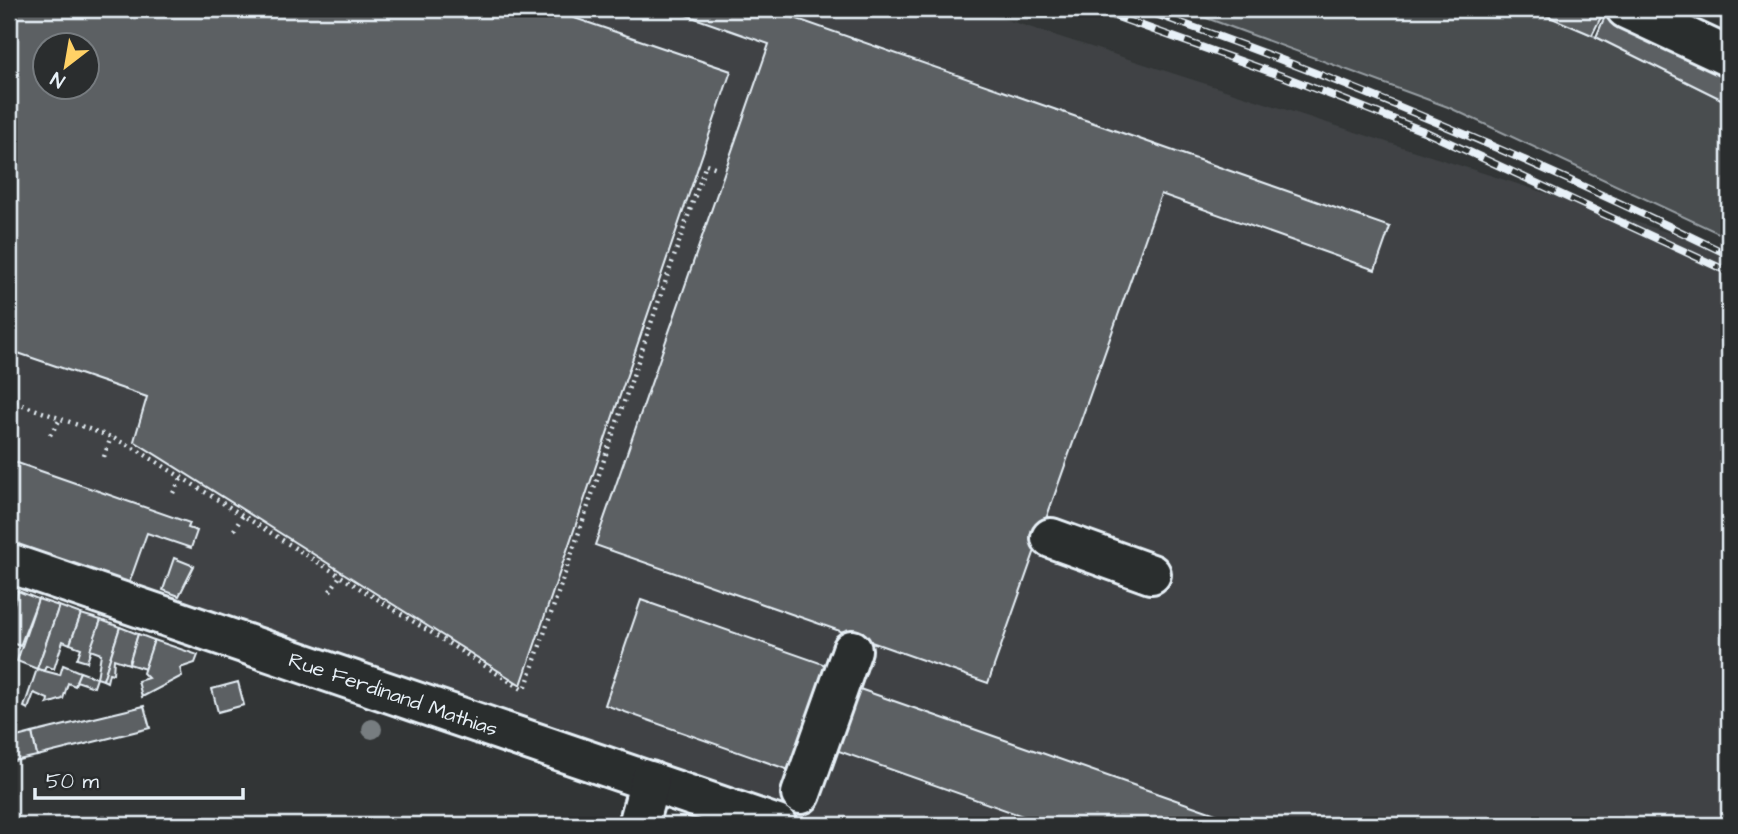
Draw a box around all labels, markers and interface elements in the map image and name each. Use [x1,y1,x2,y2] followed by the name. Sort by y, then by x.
[32,32,102,102] north arrow
[46,65,70,94] text: N
[285,645,502,743] street label: Rue Ferdinand Mathias
[35,757,243,801] scale bar
[46,767,100,796] text: 50 m

